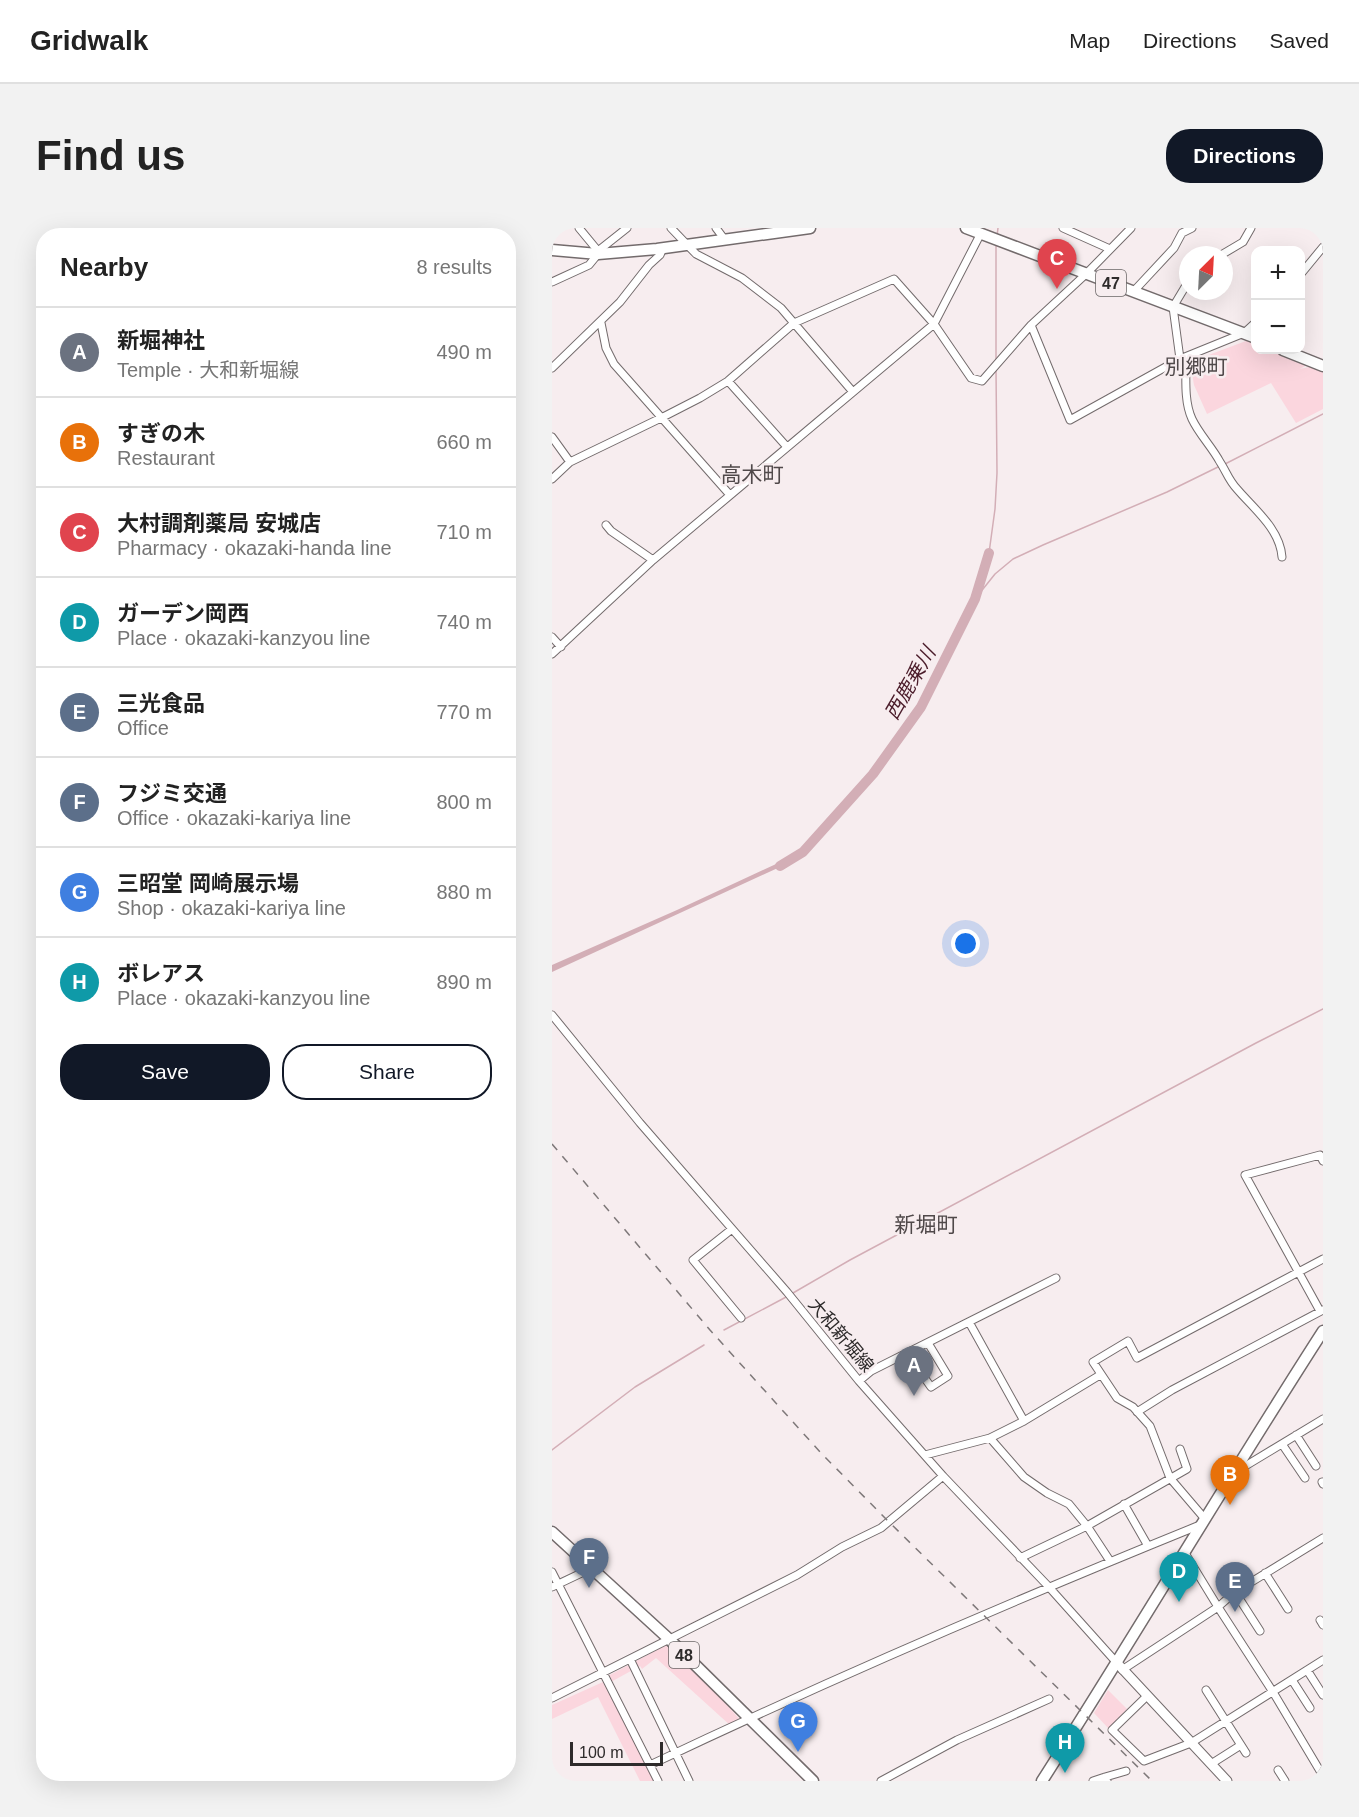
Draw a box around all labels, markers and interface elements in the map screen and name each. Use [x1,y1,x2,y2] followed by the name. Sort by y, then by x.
[30,25,148,56] text: Gridwalk
[1069,29,1110,52] text: Map
[1143,29,1236,52] text: Directions
[1269,29,1329,52] text: Saved
[1166,129,1323,183] button: Directions
[36,132,185,179] text: Find us
[1038,239,1076,289] pin: C
[1179,246,1233,300] north arrow
[1251,246,1305,354] map controls
[1251,246,1305,300] button: +
[60,252,148,282] text: Nearby
[416,256,492,278] text: 8 results
[1096,270,1126,296] road number: 47
[1251,300,1305,354] button: −
[117,328,205,353] text: 新堀神社
[72,341,87,363] text: A
[436,341,492,363] text: 490 m
[1165,355,1228,378] district label: 別郷町
[117,359,299,381] text: Temple · 大和新堀線
[117,421,205,446] text: すぎの木
[72,431,87,453] text: B
[436,431,492,453] text: 660 m
[117,447,215,469] text: Restaurant
[721,463,784,486] district label: 高木町
[117,511,321,536] text: 大村調剤薬局 安城店
[72,521,87,543] text: C
[436,521,492,543] text: 710 m
[117,537,392,559] text: Pharmacy · okazaki-handa line
[117,601,249,626] text: ガーデン岡西
[72,611,87,633] text: D
[436,611,492,633] text: 740 m
[117,627,370,649] text: Place · okazaki-kanzyou line
[880,641,941,723] water label: 西鹿乗川
[117,691,205,716] text: 三光食品
[73,701,86,723] text: E
[436,701,492,723] text: 770 m
[117,717,169,739] text: Office
[117,781,227,806] text: フジミ交通
[73,791,86,813] text: F
[436,791,492,813] text: 800 m
[117,807,351,829] text: Office · okazaki-kariya line
[117,871,299,896] text: 三昭堂 岡崎展示場
[72,881,87,903] text: G
[436,881,492,903] text: 880 m
[117,897,346,919] text: Shop · okazaki-kariya line
[951,929,980,958] your location
[117,961,205,986] text: ボレアス
[72,971,87,993] text: H
[436,971,492,993] text: 890 m
[117,987,370,1009] text: Place · okazaki-kanzyou line
[60,1044,270,1100] button: Save
[282,1044,492,1100] button: Share
[895,1213,958,1236] district label: 新堀町
[804,1294,878,1376] street label: 大和新堀線
[894,1346,934,1396] pin: A
[1210,1456,1250,1505] pin: B
[570,1538,609,1588] pin: F
[1160,1552,1198,1602] pin: D
[1216,1562,1254,1612] pin: E
[669,1642,699,1668] road number: 48
[778,1702,818,1752] pin: G
[1046,1724,1084,1773] pin: H
[570,1739,663,1766] scale bar
[579,1744,623,1761] text: 100 m

